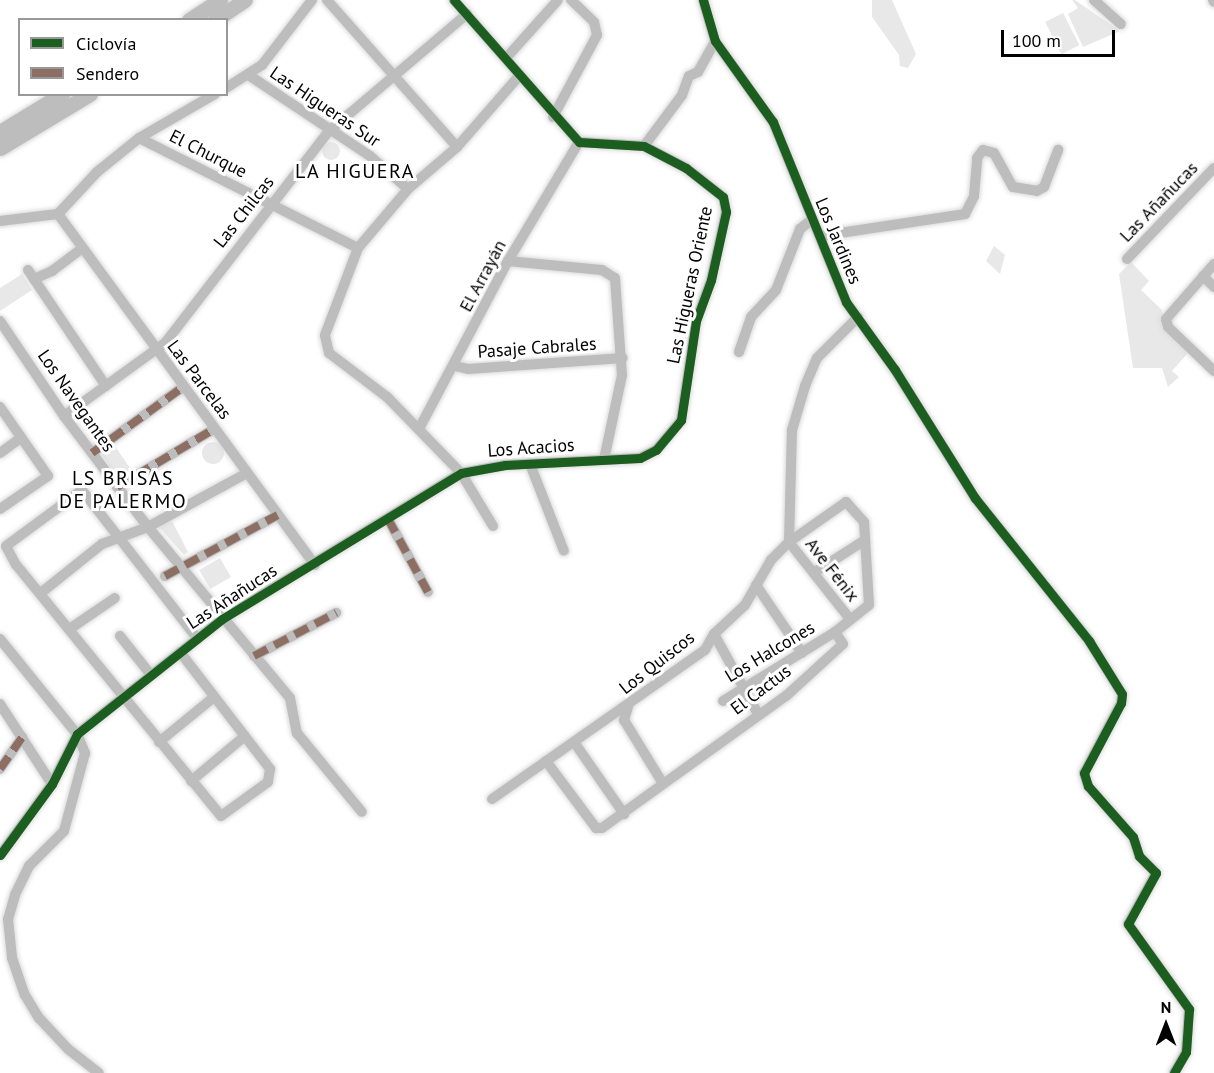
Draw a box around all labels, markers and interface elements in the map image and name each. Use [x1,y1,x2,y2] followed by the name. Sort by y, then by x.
[18,18,228,96] legend
[1004,18,1118,56] scale bar
[1012,29,1061,52] text: 100 m
[76,32,136,55] text: Ciclovía
[76,62,139,85] text: Sendero
[266,62,384,152] street label: Las Higueras Sur
[166,125,250,183] street label: El Churque
[1115,157,1203,247] street label: Las Añañucas
[295,159,415,183] district label: LA HIGUERA
[209,172,279,252] street label: Las Chilcas
[810,195,866,287] street label: Los Jardines
[663,204,717,366] street label: Las Higueras Oriente
[455,236,511,316] street label: El Arrayán
[477,333,597,363] street label: Pasaje Cabrales
[162,336,236,424] street label: Las Parcelas
[33,346,119,456] street label: Los Navegantes
[486,434,576,462] street label: Los Acacios
[59,466,187,513] district label: LS BRISAS DE PALERMO
[800,534,864,606] street label: Ave Fénix
[183,560,281,634] street label: Las Añañucas
[721,617,819,687] street label: Los Halcones
[615,627,699,699] street label: Los Quiscos
[727,660,795,720] street label: El Cactus
[1136,995,1196,1055] north arrow
[1161,997,1171,1017] text: N

